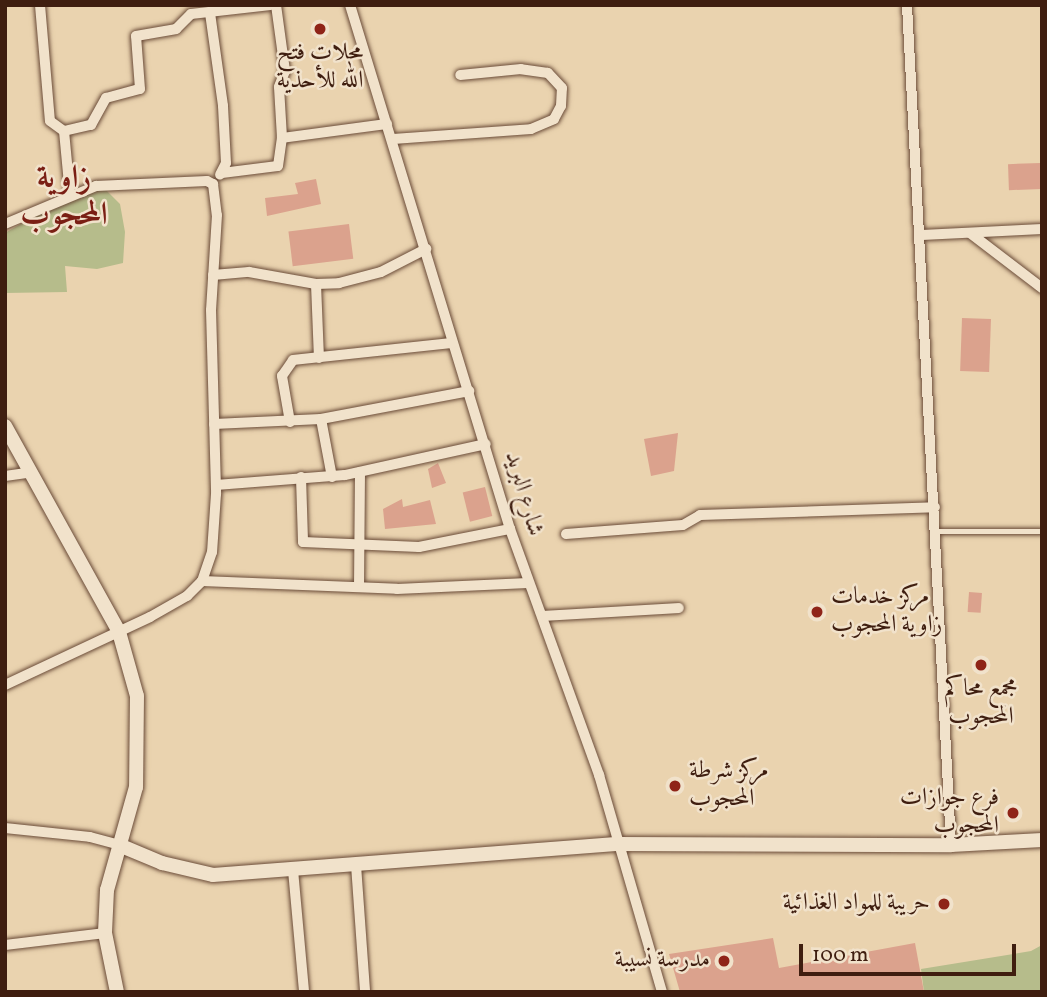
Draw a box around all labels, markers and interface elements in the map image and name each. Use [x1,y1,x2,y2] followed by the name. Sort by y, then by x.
[312,21,328,37] marker: محلات فتح الله للأحذية
[277,40,363,96] place label: محلات فتح الله للأحذية
[20,161,108,236] district label: زاوية المحجوب
[497,448,549,540] street label: شارع البريد
[831,584,942,640] place label: مركز خدمات زاوية المحجوب
[809,604,825,620] marker: مركز خدمات زاوية المحجوب
[973,657,989,673] marker: مجمع محاكم المحجوب
[945,676,1017,732] place label: مجمع محاكم المحجوب
[689,758,769,814] place label: مركز شرطة المحجوب
[667,778,683,794] marker: مركز شرطة المحجوب
[900,785,999,841] place label: فرع جوازات المحجوب
[1005,805,1021,821] marker: فرع جوازات المحجوب
[782,890,930,918] place label: حريبة للمواد الغذائية
[936,896,952,912] marker: حريبة للمواد الغذائية
[802,930,1019,974] scale bar
[812,941,869,970] text: 100 m
[614,947,710,975] place label: مدرسة نسيبة
[716,953,732,969] marker: مدرسة نسيبة

